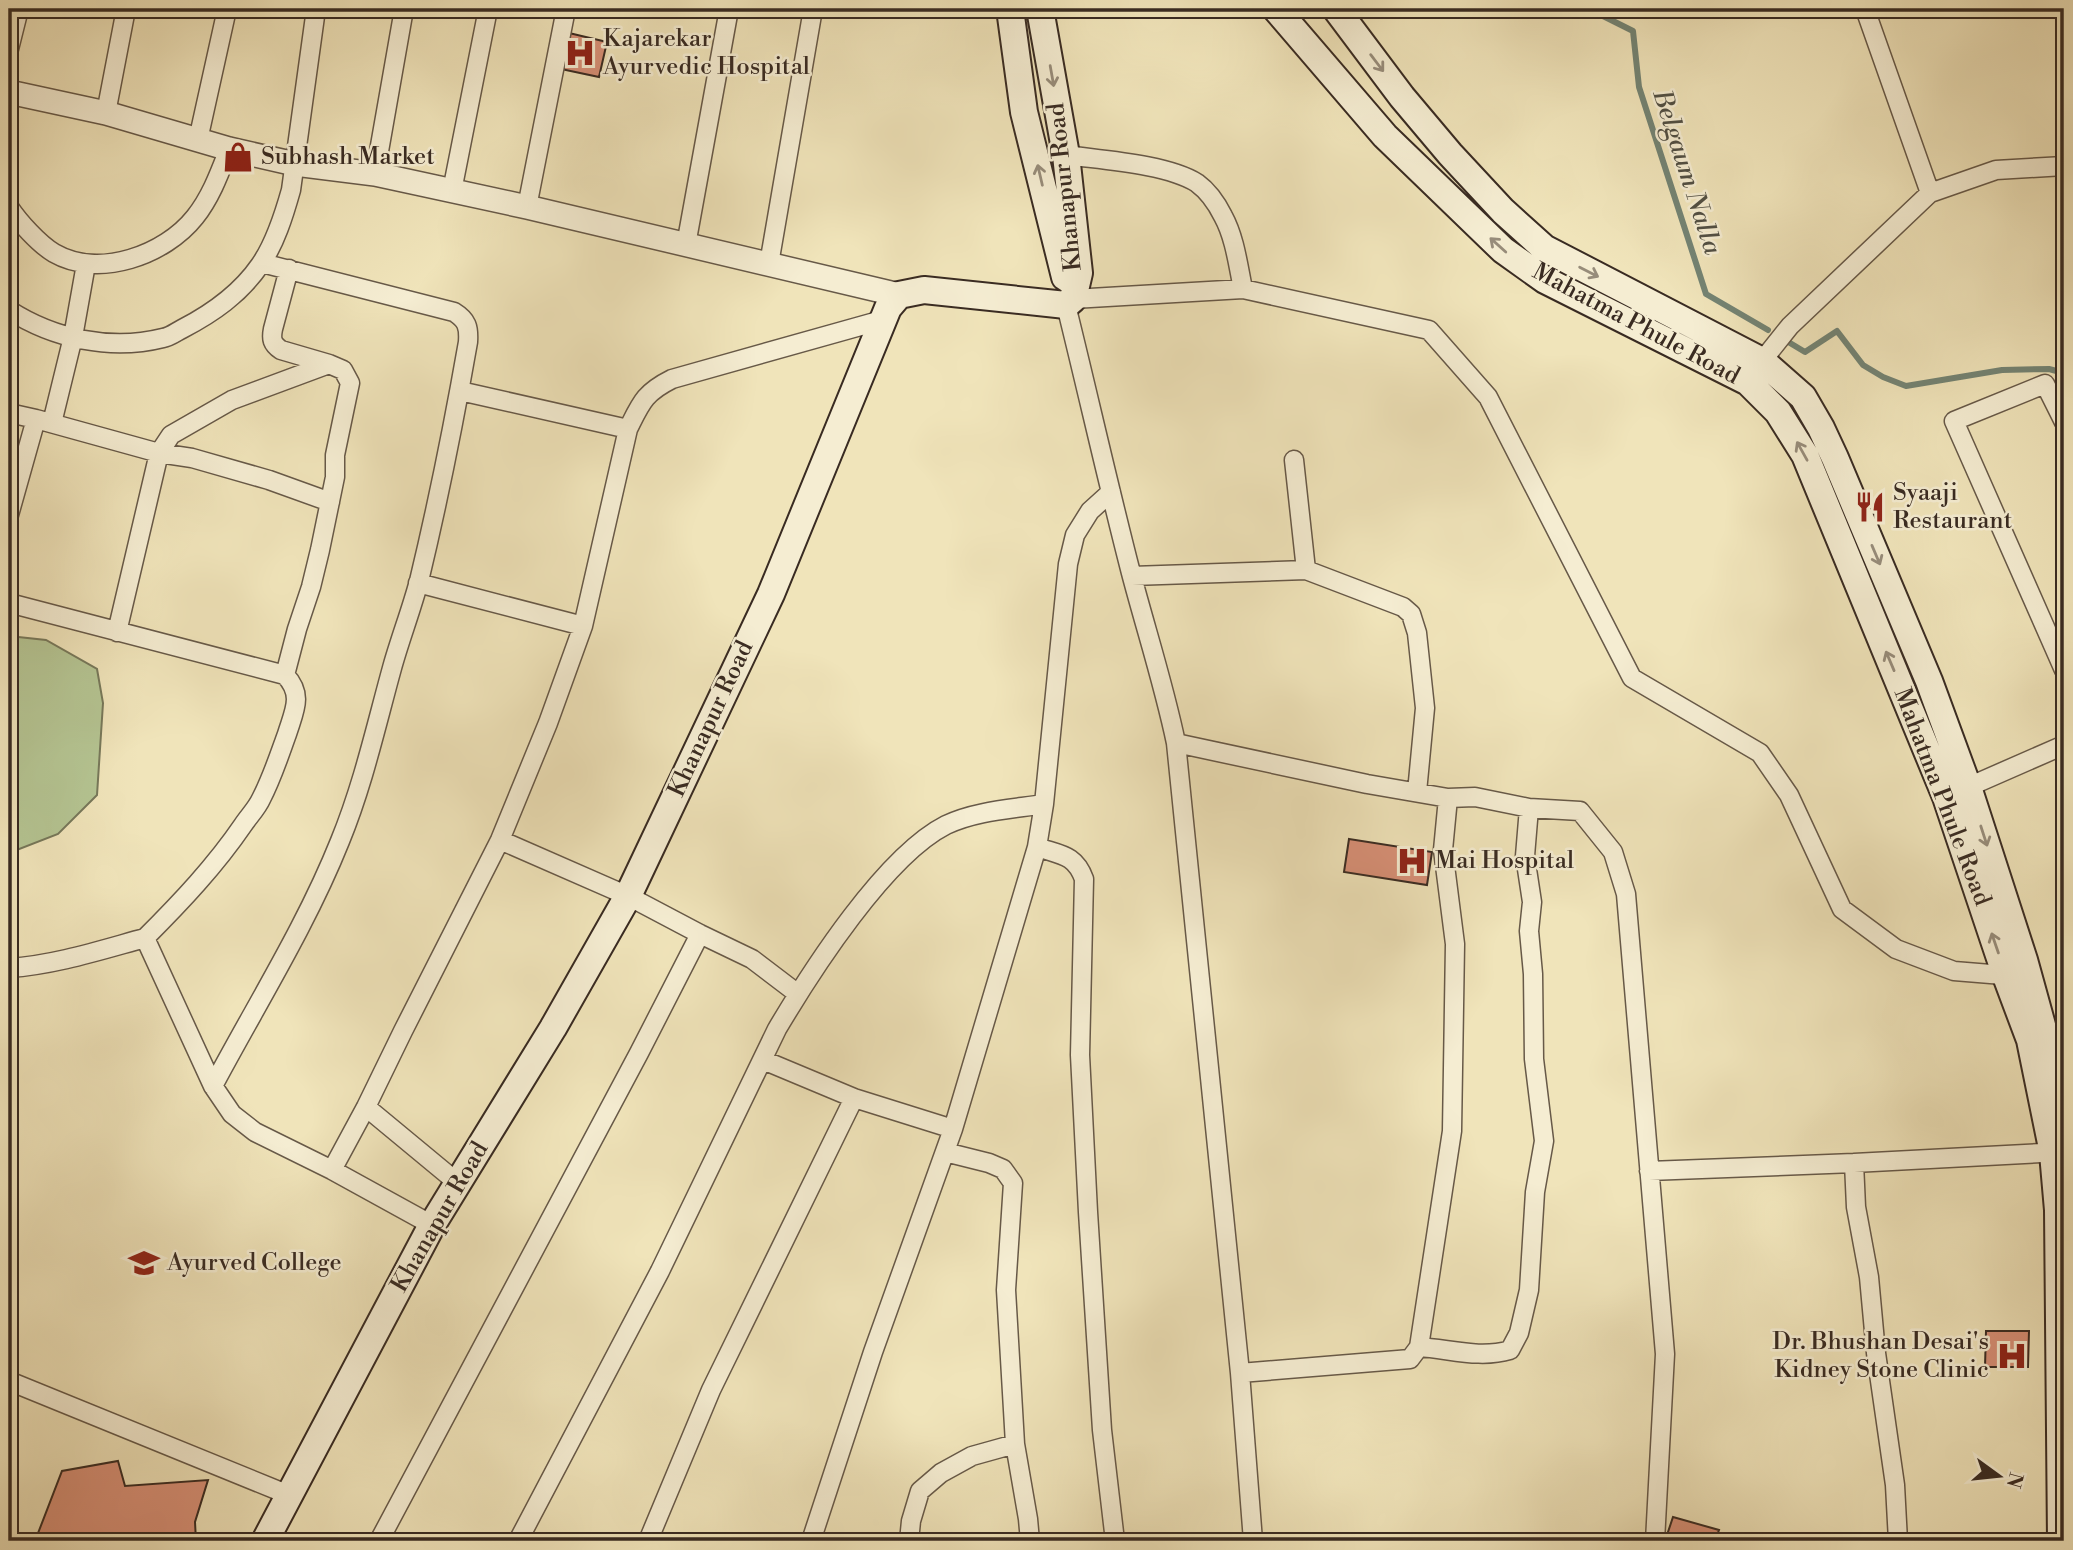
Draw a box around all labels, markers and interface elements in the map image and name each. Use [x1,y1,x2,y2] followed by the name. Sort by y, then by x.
[602,24,810,82] place label: Kajarekar Ayurvedic Hospital
[563,36,597,70] hospital icon: Kajarekar Ayurvedic Hospital
[1370,53,1384,72] one-way arrow
[1046,64,1059,87] one-way arrow
[1645,85,1729,259] water label: Belgaum Nalla
[1041,101,1089,273] street label: Khanapur Road
[221,140,255,174] shop icon: Subhash Market
[261,142,435,172] place label: Subhash Market
[1033,164,1046,187] one-way arrow
[1489,237,1507,253] one-way arrow
[1527,257,1745,392] street label: Mahatma Phule Road
[1579,265,1599,279] one-way arrow
[1794,442,1808,462] one-way arrow
[1893,478,2013,536] place label: Syaaji Restaurant
[1853,490,1887,524] restaurant icon: Syaaji Restaurant
[1870,544,1883,566] one-way arrow
[662,636,760,802] street label: Khanapur Road
[1883,650,1896,672] one-way arrow
[1887,684,1997,910] street label: Mahatma Phule Road
[1978,825,1991,847] one-way arrow
[1395,844,1429,878] hospital icon: Mai Hospital
[1435,846,1574,876] place label: Mai Hospital
[1988,932,2000,954] one-way arrow
[385,1136,495,1298] street label: Khanapur Road
[127,1246,161,1280] school or university icon: Ayurved College
[166,1248,342,1278] place label: Ayurved College
[1772,1327,1989,1385] place label: Dr. Bhushan Desai's Kidney Stone Clinic
[1995,1339,2029,1373] hospital icon: Dr. Bhushan Desai's Kidney Stone Clinic
[1965,1442,2035,1512] north arrow
[2001,1470,2028,1491] text: N

